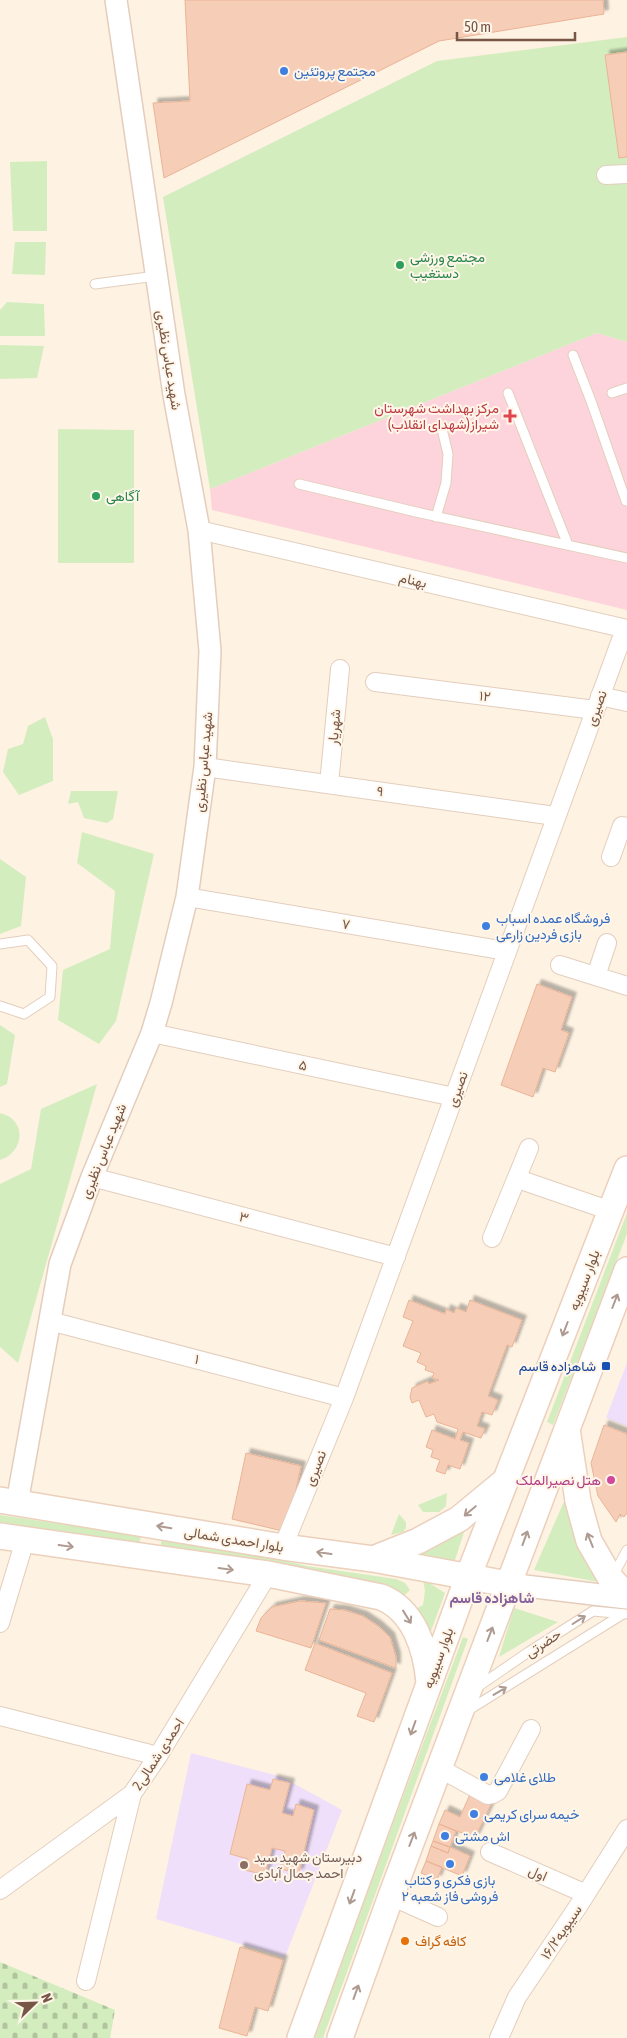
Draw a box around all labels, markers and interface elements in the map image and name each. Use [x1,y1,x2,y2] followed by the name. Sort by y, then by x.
[457,10,574,42] scale bar
[464,18,491,35] text: 50 m
[294,63,376,82] place label: مجتمع پروتئین
[278,65,290,77] marker: مجتمع پروتئین
[410,249,485,282] place label: مجتمع ورزشی دستغیب
[394,259,406,271] marker: مجتمع ورزشی دستغیب
[152,309,185,411] street label: شهید عباس نظیری
[374,400,499,433] place label: مرکز بهداشت شهرستان شیراز(شهدای انقلاب)
[503,409,517,423] marker: مرکز بهداشت شهرستان شیراز(شهدای انقلاب)
[106,488,141,505] place label: آگاهی
[90,490,102,502] marker: آگاهی
[397,569,428,592] street label: بهنام
[478,687,492,705] street label: ۱۲
[582,688,611,728] street label: نصیری
[324,708,345,747] street label: شهریار
[191,711,216,813] street label: شهید عباس نظیری
[376,783,384,799] street label: ۹
[496,910,610,943] place label: فروشگاه عمده اسباب بازی فردین زارعی
[341,915,351,933] street label: ۷
[480,920,492,932] marker: فروشگاه عمده اسباب بازی فردین زارعی
[297,1056,309,1074] street label: ۵
[443,1069,472,1109] street label: نصیری
[77,1101,130,1201] street label: شهید عباس نظیری
[237,1208,251,1226] street label: ۳
[565,1247,604,1313] street label: بلوار سیبویه
[611,1294,620,1309] one-way arrow
[560,1320,569,1336] one-way arrow
[193,1351,201,1367] street label: ۱
[519,1358,596,1375] place label: شاهزاده قاسم
[600,1360,612,1372] marker: شاهزاده قاسم
[301,1448,330,1488] street label: نصیری
[516,1472,601,1489] place label: هتل نصیرالملک
[605,1474,617,1486] marker: هتل نصیرالملک
[463,1505,476,1516] one-way arrow
[156,1522,172,1532] one-way arrow
[183,1523,285,1556] street label: بلوار احمدی شمالی
[522,1531,531,1546] one-way arrow
[585,1533,594,1548] one-way arrow
[57,1541,73,1551] one-way arrow
[317,1547,333,1557] one-way arrow
[218,1564,234,1574] one-way arrow
[449,1589,535,1608] district label: شاهزاده قاسم
[401,1610,412,1624] one-way arrow
[572,1614,586,1625] one-way arrow
[420,1625,457,1691] street label: بلوار سیبویه
[486,1626,495,1641] one-way arrow
[522,1626,564,1661] street label: حضرتی
[493,1685,507,1696] one-way arrow
[129,1715,188,1793] street label: 2احمدی شمالی
[408,1720,417,1735] one-way arrow
[494,1769,556,1786] place label: طلای غلامی
[478,1771,490,1783] marker: طلای غلامی
[484,1806,580,1823] place label: خیمه سرای کریمی
[468,1808,480,1820] marker: خیمه سرای کریمی
[455,1828,510,1845] place label: اش مشتی
[439,1830,451,1842] marker: اش مشتی
[408,1832,417,1848] one-way arrow
[254,1849,362,1883] place label: دبیرستان شهید سید احمد جمال آبادی
[444,1858,456,1870] marker: بازی فکری و کتاب فروشی فاز شعبه ۲
[238,1859,250,1871] marker: دبیرستان شهید سید احمد جمال آبادی
[526,1862,550,1886] street label: اول
[401,1872,499,1905] place label: بازی فکری و کتاب فروشی فاز شعبه ۲
[347,1889,356,1905] one-way arrow
[537,1902,586,1963] street label: سیبویه۱۶/۲
[415,1933,467,1950] place label: کافه گراف
[399,1935,411,1947] marker: کافه گراف
[10,1978,60,2028] north arrow
[352,1985,361,2000] one-way arrow
[38,1991,56,2005] text: N

